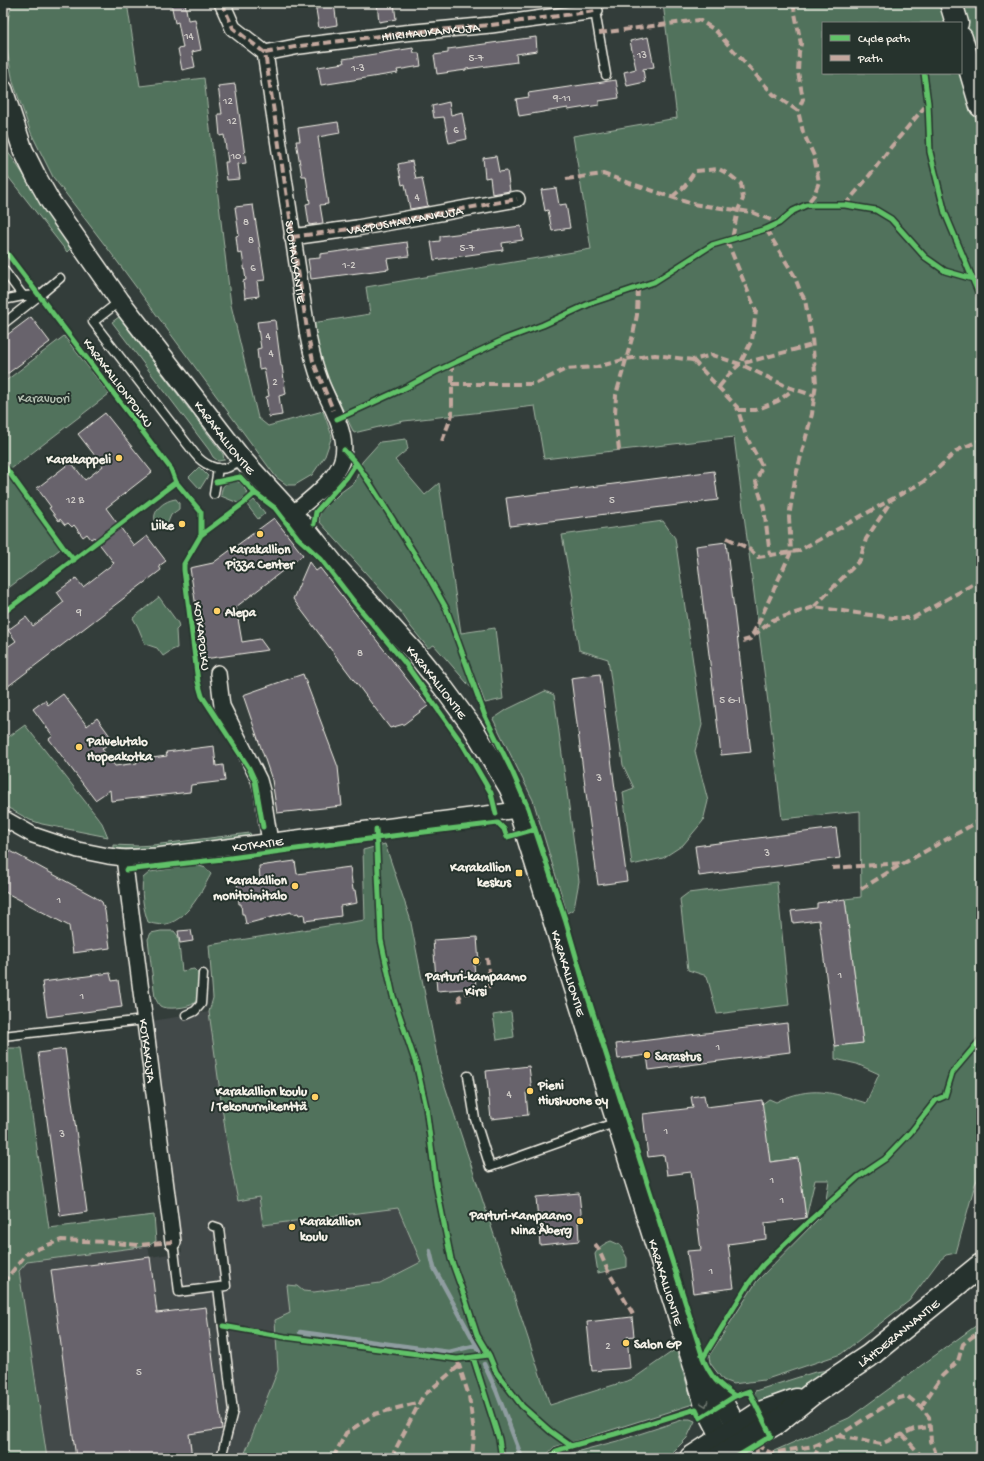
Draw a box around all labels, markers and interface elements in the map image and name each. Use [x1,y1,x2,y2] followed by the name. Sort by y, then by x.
[381,21,482,46] street label: HIIRIHAUKANKUJA
[822,22,962,74] legend
[183,31,195,43] house number: 14
[858,33,911,47] text: Cycle path
[636,50,647,62] house number: 13
[469,53,484,65] house number: 5-7
[857,53,883,67] text: Path
[350,63,365,75] house number: 1-3
[552,93,571,105] house number: 9-11
[222,96,234,108] house number: 12
[226,116,238,128] house number: 12
[453,125,459,137] house number: 6
[230,151,241,163] house number: 10
[414,192,420,204] house number: 4
[345,204,466,239] street label: VARPUSHAUKANKUJA
[243,217,249,229] house number: 8
[281,220,308,305] street label: SUOHAUKANTIE
[248,235,254,247] house number: 8
[460,243,475,255] house number: 5-7
[341,260,356,272] house number: 1-2
[250,263,256,275] house number: 6
[265,331,271,343] house number: 4
[79,336,156,431] street label: KARAKALLIONPOLKU
[268,348,274,360] house number: 4
[272,377,278,389] house number: 2
[18,392,70,407] park label: Karavuori
[190,399,258,479] street label: KARAKALLIONTIE
[46,453,111,469] place label: Karakappeli
[114,453,124,463] marker: Karakappeli
[65,495,84,507] house number: 12 B
[609,495,615,507] house number: 5
[151,519,175,534] place label: Liike
[177,519,187,529] marker: Liike
[255,529,265,539] marker: Karakallion Pizza Center
[225,543,296,573] place label: Karakallion Pizza Center
[189,601,212,672] street label: KOTKAPOLKU
[212,606,222,616] marker: Alepa
[224,606,257,622] place label: Alepa
[75,607,82,619] house number: 9
[402,643,469,724] street label: KARAKALLIONTIE
[357,648,363,660] house number: 8
[719,695,741,707] house number: 5 G-I
[86,735,153,766] place label: Palvelutalo Hopeakotka
[74,742,84,752] marker: Palvelutalo Hopeakotka
[595,773,602,785] house number: 3
[232,835,285,856] street label: KOTKATIE
[763,848,770,860] house number: 3
[449,861,512,891] place label: Karakallion keskus
[514,868,524,878] marker: Karakallion keskus
[213,874,288,904] place label: Karakallion monitoimitalo
[290,881,300,891] marker: Karakallion monitoimitalo
[56,895,61,907] house number: 1
[546,929,588,1019] street label: KARAKALLIONTIE
[471,956,481,966] marker: Parturi-kampaamo Kirsi
[425,970,527,1000] place label: Parturi-kampaamo Kirsi
[837,970,842,982] house number: 1
[79,991,84,1003] house number: 1
[135,1018,158,1085] street label: KOTKAKUJA
[715,1042,720,1054] house number: 1
[642,1050,652,1060] marker: Sarastus
[655,1050,702,1065] place label: Sarastus
[537,1079,609,1109] place label: Pieni Hiushuone oy
[210,1085,308,1115] place label: Karakallion koulu / Tekonurmikenttä
[525,1086,535,1096] marker: Pieni Hiushuone oy
[506,1089,512,1101] house number: 4
[310,1092,320,1102] marker: Karakallion koulu / Tekonurmikenttä
[663,1126,668,1138] house number: 1
[58,1129,65,1141] house number: 3
[769,1175,774,1187] house number: 1
[779,1195,784,1207] house number: 1
[469,1209,573,1239] place label: Parturi-Kampaamo Nina Åberg
[299,1215,362,1245] place label: Karakallion koulu
[575,1216,585,1226] marker: Parturi-Kampaamo Nina Åberg
[287,1222,297,1232] marker: Karakallion koulu
[644,1238,685,1328] street label: KARAKALLIONTIE
[708,1266,713,1278] house number: 1
[856,1296,944,1371] street label: LÄHDERANNANTIE
[621,1338,631,1348] marker: Salon GP
[634,1338,682,1353] place label: Salon GP
[605,1341,611,1353] house number: 2
[136,1367,142,1379] house number: 5
[700,1400,708,1407] one-way arrow

